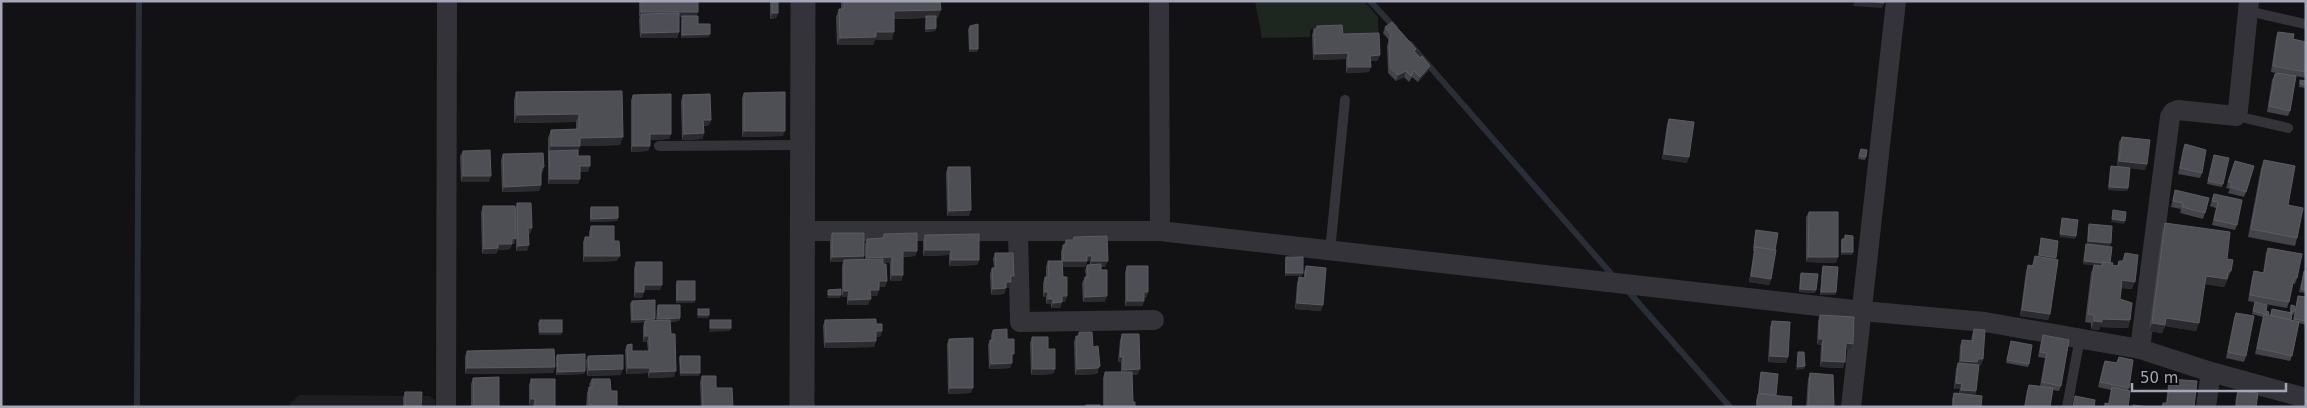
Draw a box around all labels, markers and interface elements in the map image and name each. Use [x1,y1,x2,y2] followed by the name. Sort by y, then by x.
[2132,360,2286,392] scale bar
[2140,369,2178,387] text: 50 m

